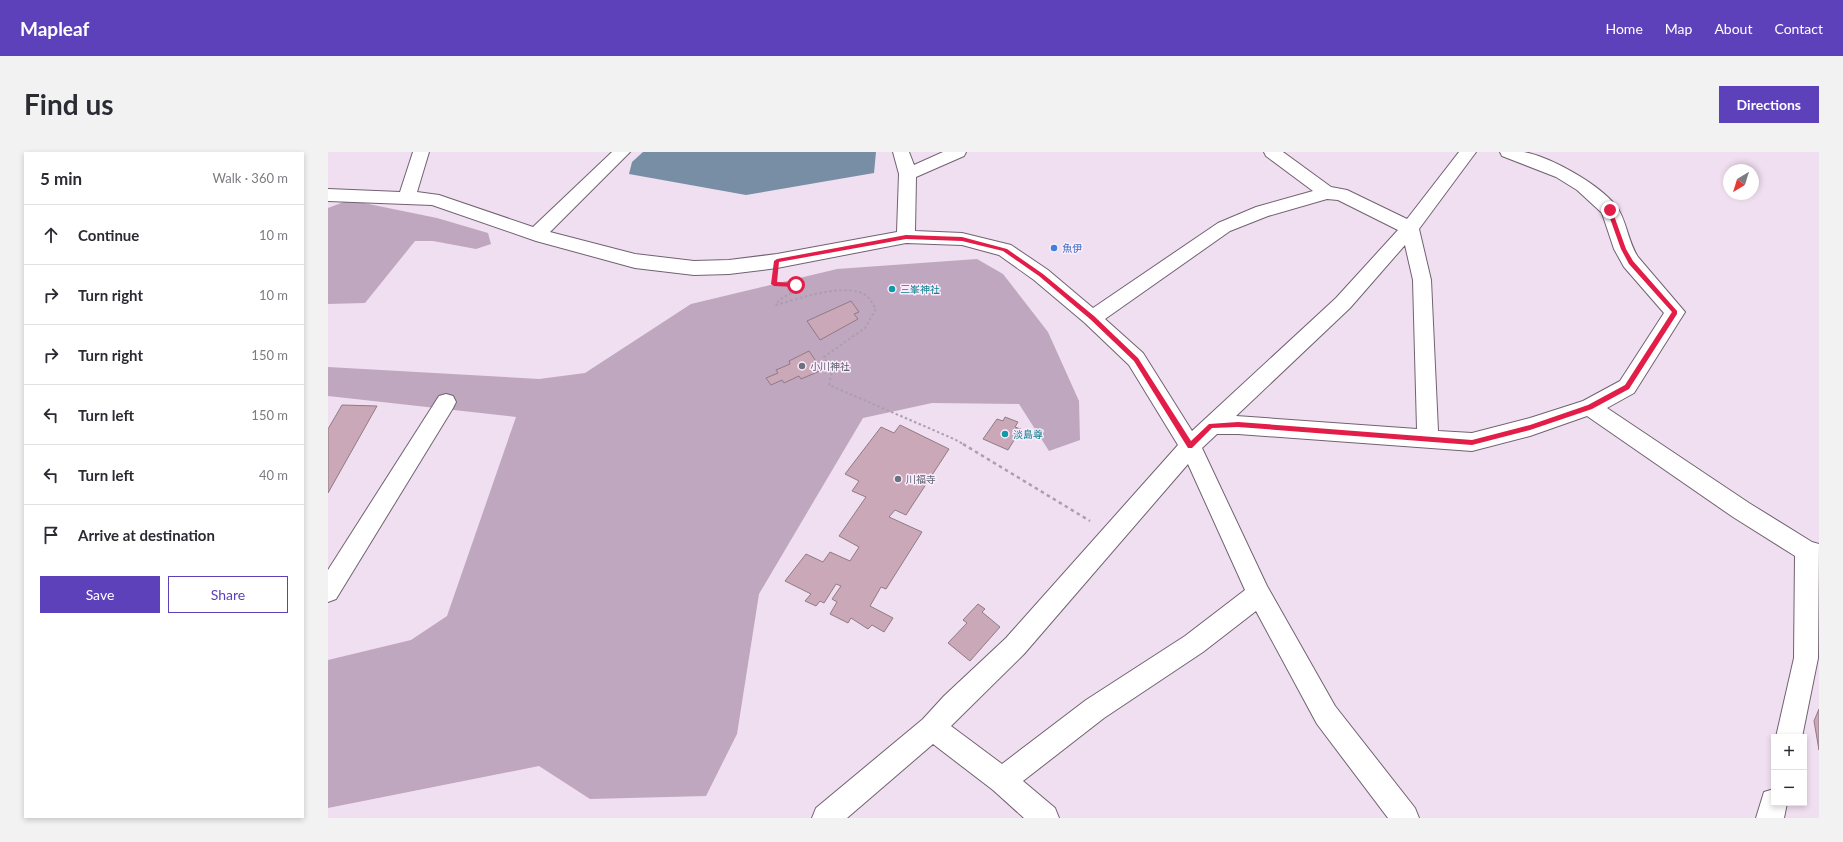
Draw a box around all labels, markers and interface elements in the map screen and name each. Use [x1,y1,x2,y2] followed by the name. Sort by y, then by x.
[20,17,89,40] text: Mapleaf
[1605,20,1643,37] text: Home
[1665,20,1692,37] text: Map
[1714,20,1752,37] text: About
[1774,20,1823,37] text: Contact
[1719,86,1819,123] button: Directions
[24,87,114,121] text: Find us
[1723,164,1759,200] north arrow
[40,168,82,189] text: 5 min
[212,170,288,186] text: Walk · 360 m
[1601,201,1619,219] route end
[40,224,62,246] icon: ahead
[78,226,139,244] text: Continue
[259,227,288,243] text: 10 m
[1062,242,1082,254] place label: 魚伊
[1049,243,1059,253] marker: 魚伊
[787,276,805,294] route start
[900,283,940,295] place label: 三峯神社
[40,284,62,306] icon: right
[887,284,897,294] marker: 三峯神社
[78,286,143,304] text: Turn right
[259,287,288,303] text: 10 m
[40,344,62,366] icon: right
[78,346,143,364] text: Turn right
[251,347,288,363] text: 150 m
[810,360,850,372] place label: 小川神社
[797,361,807,371] marker: 小川神社
[40,404,62,426] icon: left
[78,406,134,424] text: Turn left
[251,407,288,423] text: 150 m
[1013,428,1043,440] place label: 淡島尊
[1000,429,1010,439] marker: 淡島尊
[40,464,62,486] icon: left
[78,466,134,484] text: Turn left
[259,467,288,483] text: 40 m
[906,473,936,485] place label: 川福寺
[893,474,903,484] marker: 川福寺
[40,524,62,546] icon: arrive
[78,526,215,544] text: Arrive at destination
[40,576,160,613] button: Save
[168,576,288,613] button: Share
[1771,734,1807,806] map controls
[1771,734,1807,770] button: +
[1771,770,1807,806] button: −

